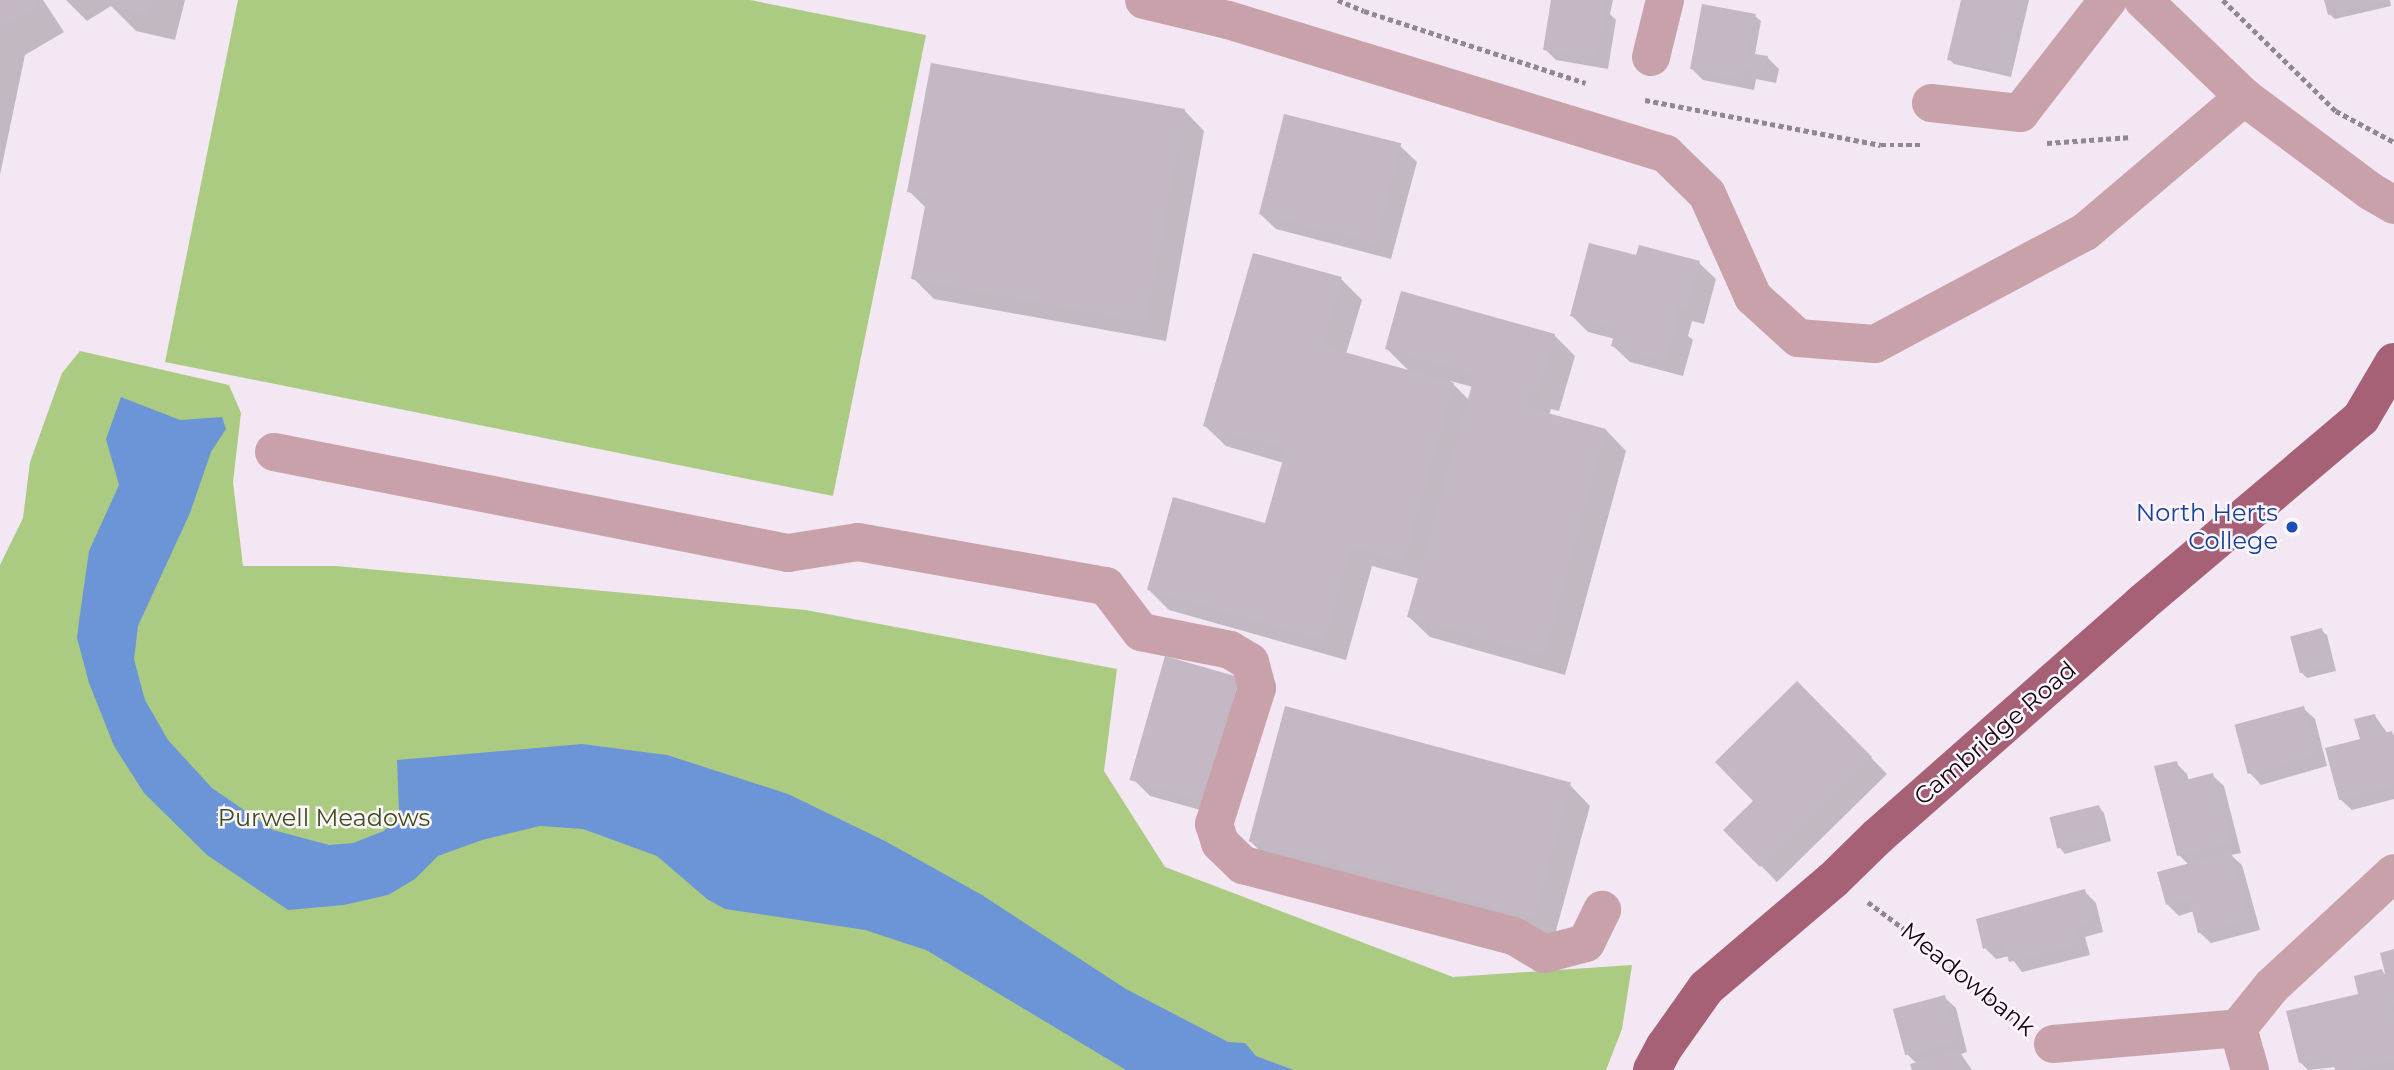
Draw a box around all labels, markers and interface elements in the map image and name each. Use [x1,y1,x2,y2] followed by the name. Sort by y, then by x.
[2136,499,2278,555] place label: North Herts College
[2284,519,2300,535] marker: North Herts College
[1908,655,2082,811] street label: Cambridge Road
[218,804,430,832] park label: Purwell Meadows
[1895,916,2041,1042] street label: Meadowbank

